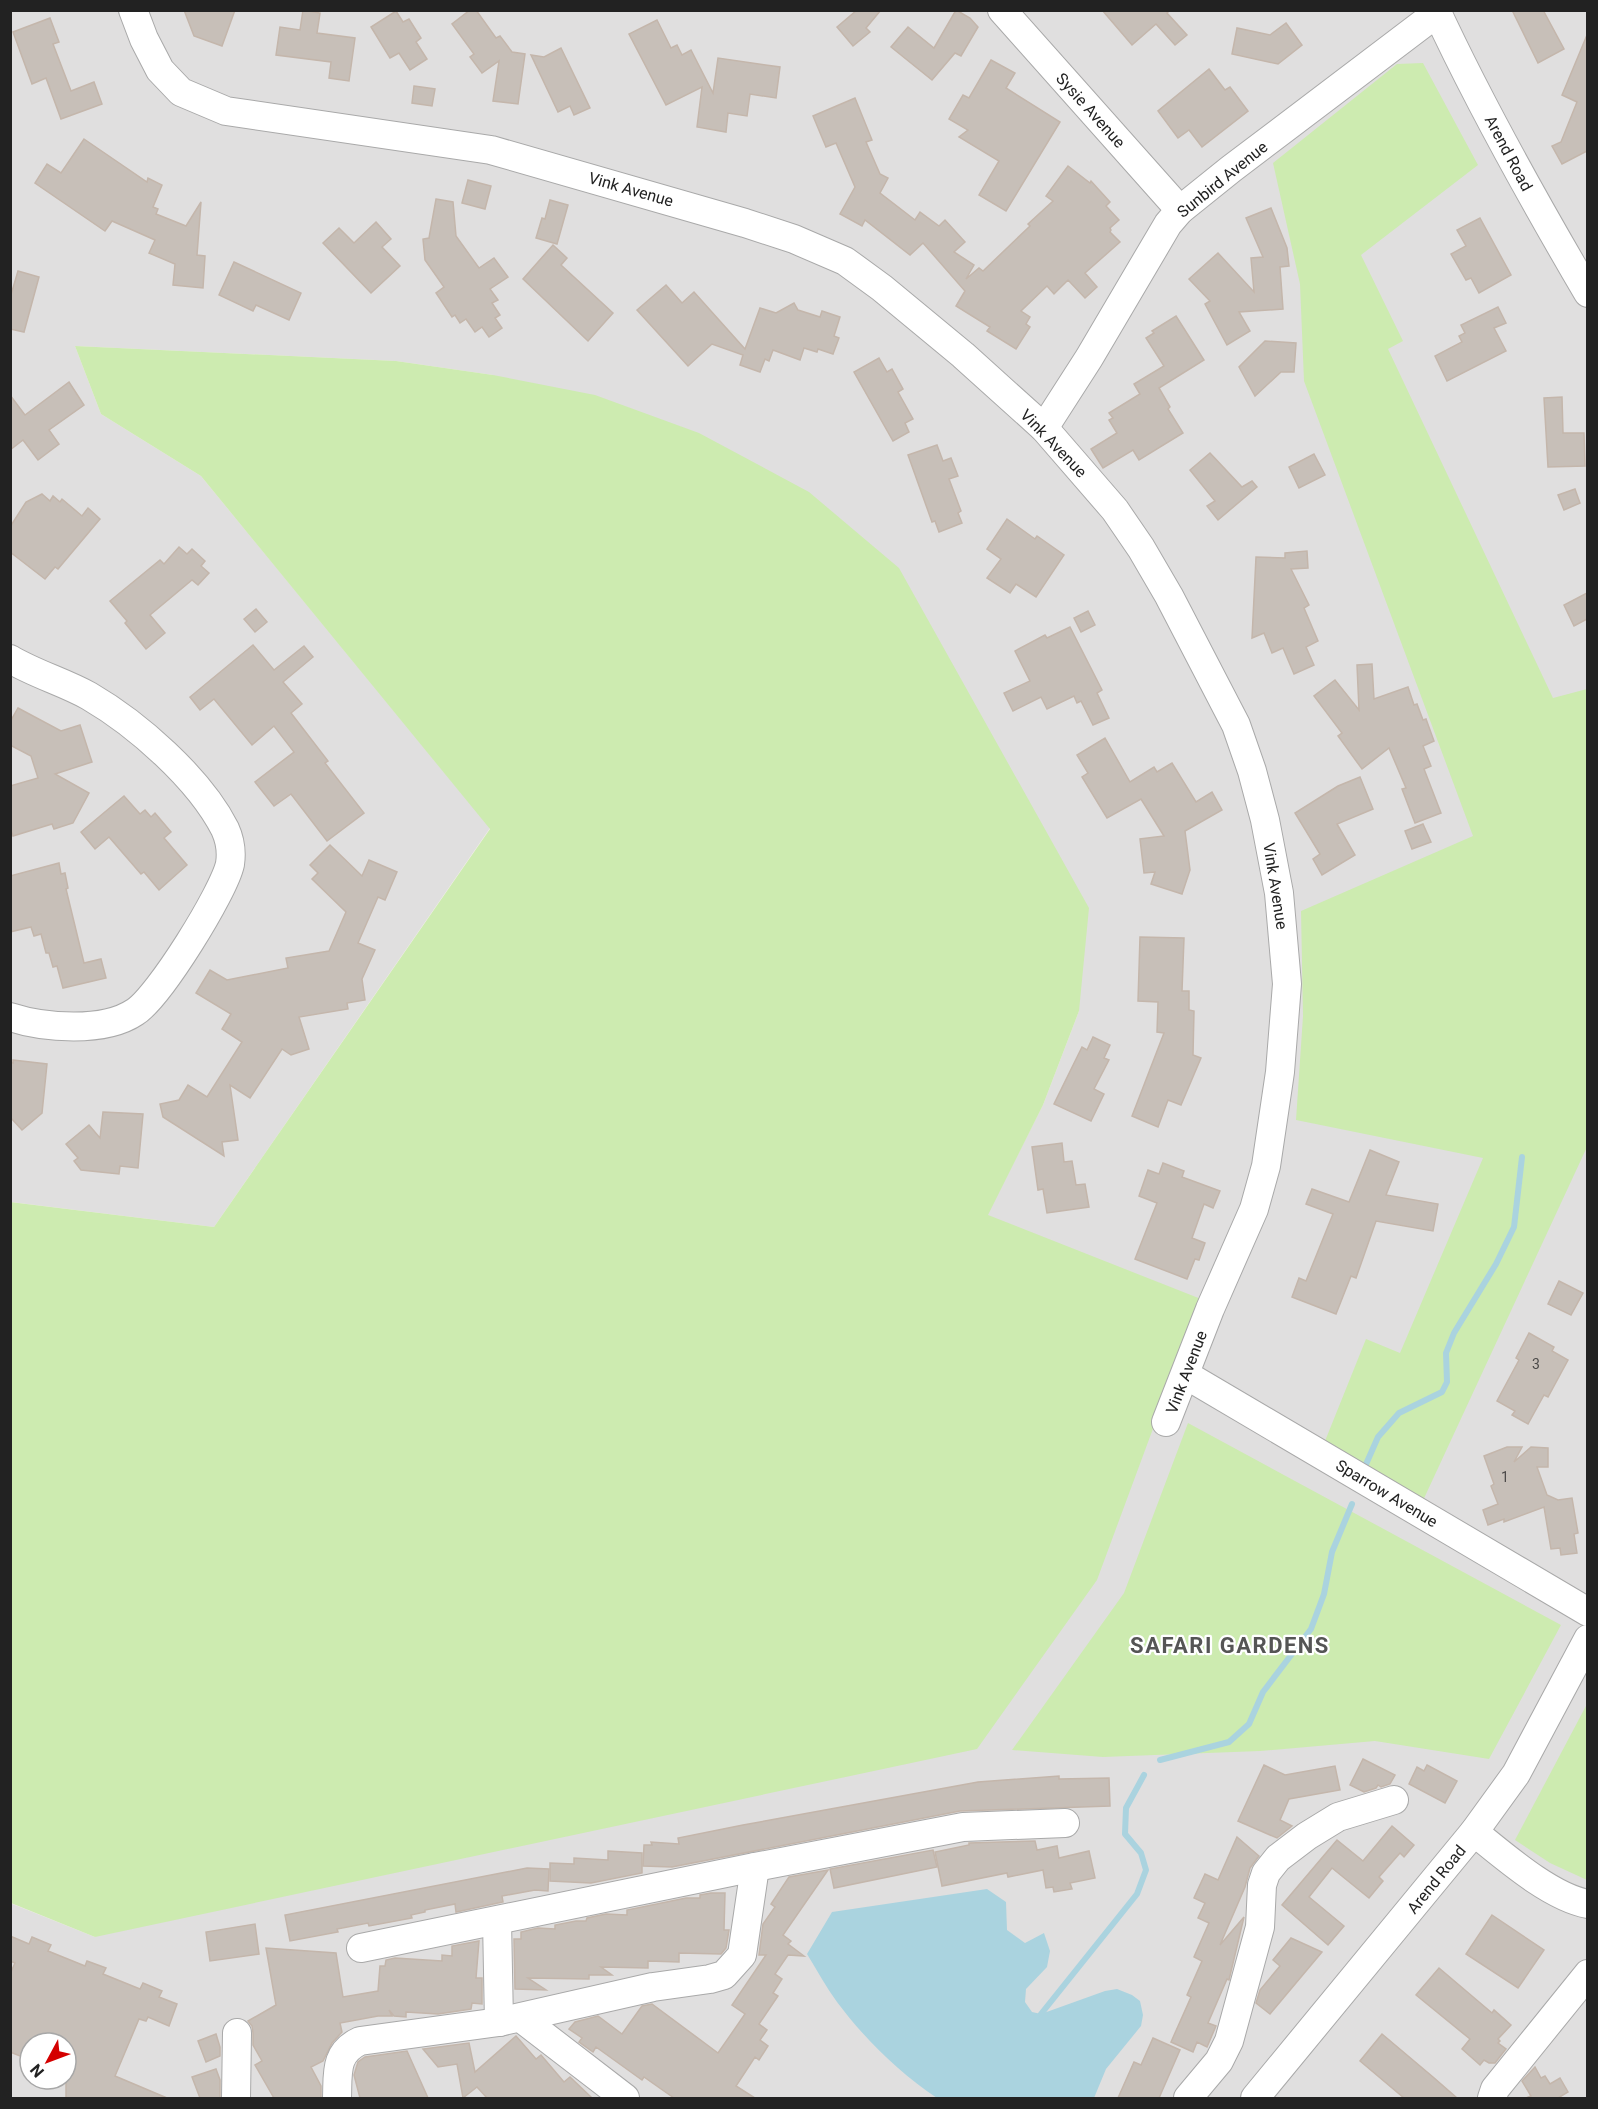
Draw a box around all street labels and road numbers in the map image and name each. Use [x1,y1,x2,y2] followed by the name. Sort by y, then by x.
[1052,69,1129,152] street label: Sysie Avenue
[1481,112,1536,194] street label: Arend Road
[1173,137,1271,222] street label: Sunbird Avenue
[586,168,675,211] street label: Vink Avenue
[1016,405,1091,481] street label: Vink Avenue
[1259,841,1292,931] street label: Vink Avenue
[1162,1328,1211,1416] street label: Vink Avenue
[1332,1456,1441,1531] street label: Sparrow Avenue
[1403,1841,1470,1917] street label: Arend Road

